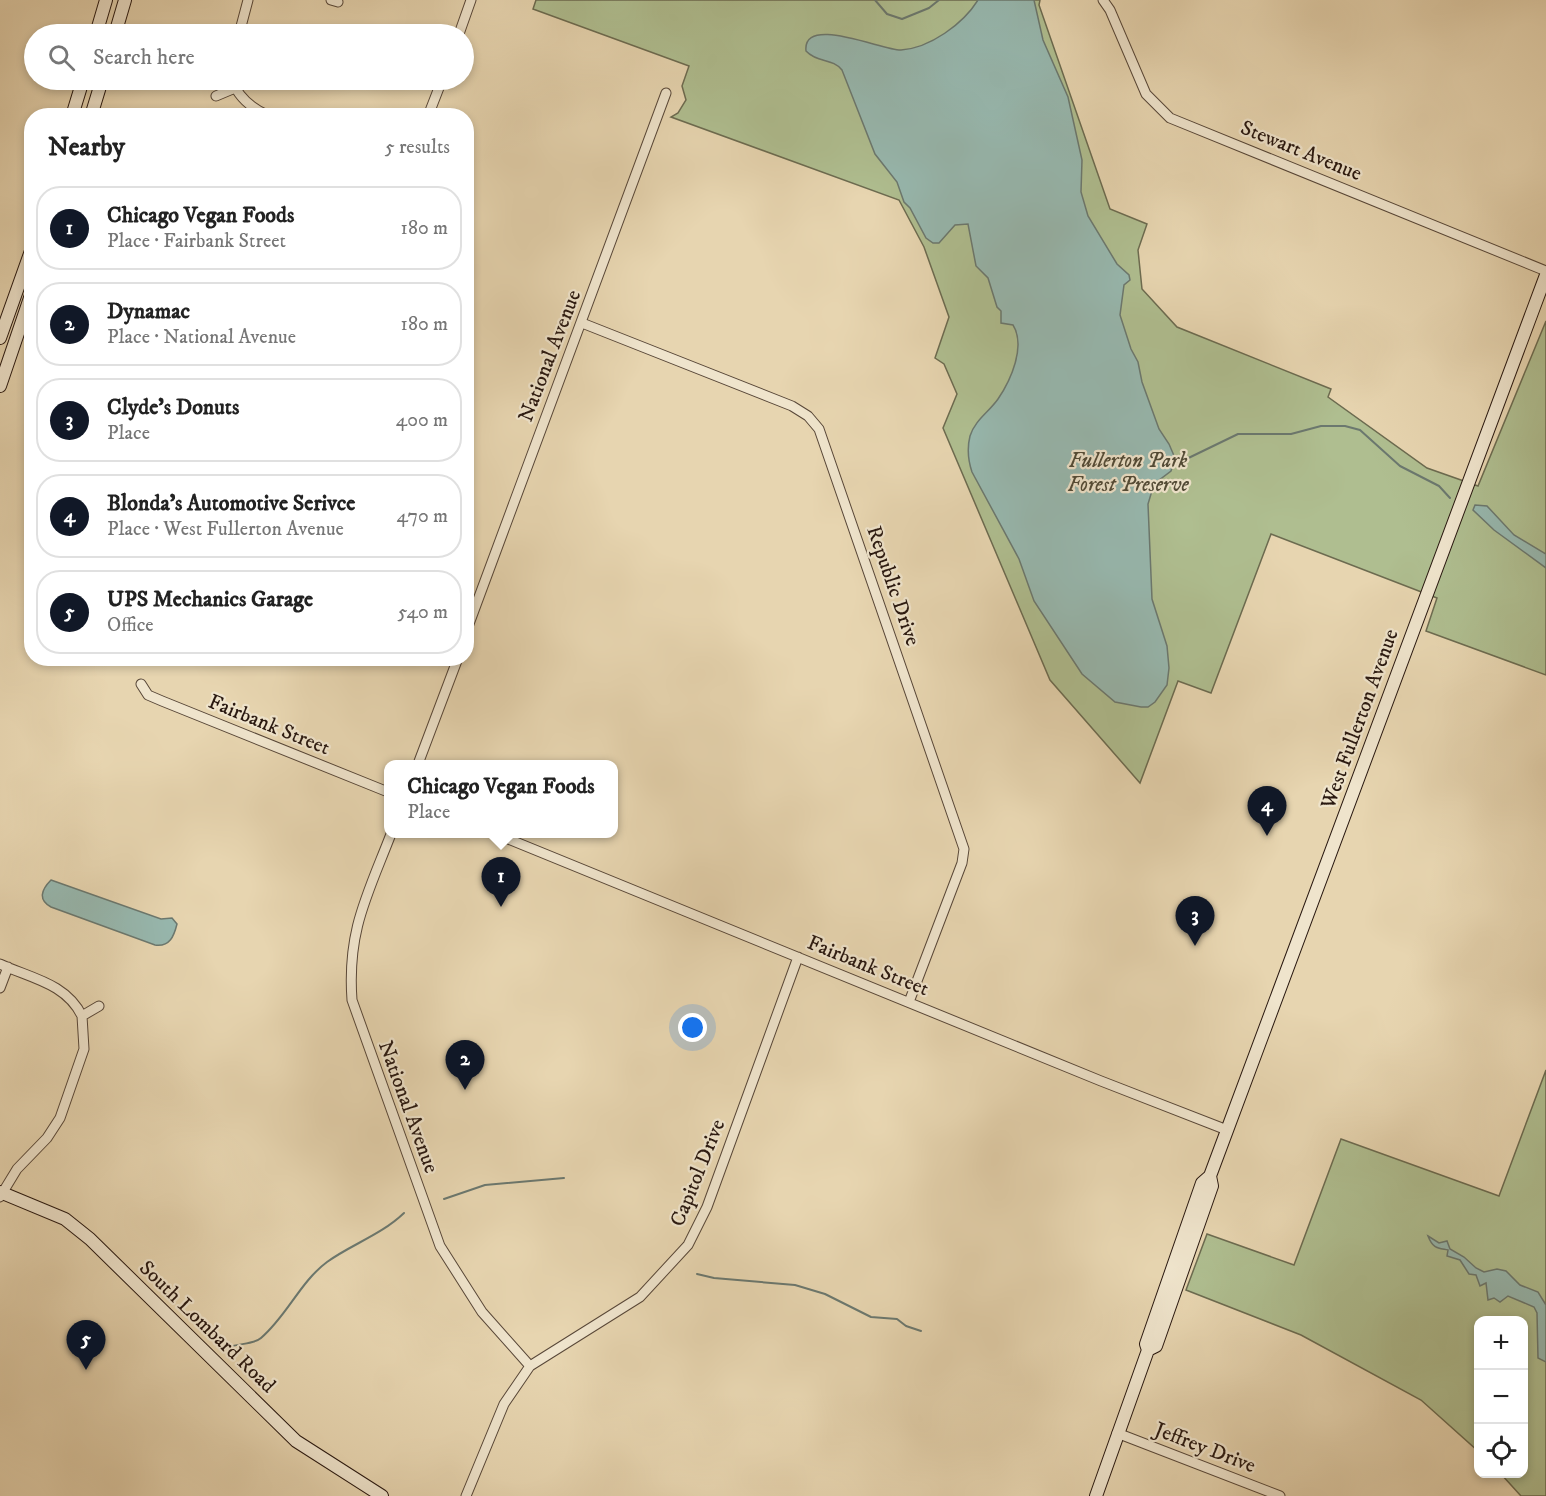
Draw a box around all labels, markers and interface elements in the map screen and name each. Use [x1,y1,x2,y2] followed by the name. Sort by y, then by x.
[24,24,474,90] search box
[45,41,78,74] icon: search
[93,44,195,71] text: Search here
[1237,115,1366,187] street label: Stewart Avenue
[48,131,125,164] text: Nearby
[385,135,450,160] text: 5 results
[107,202,294,229] text: Chicago Vegan Foods
[66,216,73,241] text: 1
[401,216,448,241] text: 180 m
[107,229,286,254] text: Place · Fairbank Street
[513,286,587,426] street label: National Avenue
[107,298,190,325] text: Dynamac
[65,312,74,337] text: 2
[401,312,448,337] text: 180 m
[107,325,296,350] text: Place · National Avenue
[107,394,239,421] text: Clyde's Donuts
[66,408,73,433] text: 3
[396,408,448,433] text: 400 m
[107,421,150,446] text: Place
[1067,448,1189,498] park label: Fullerton Park Forest Preserve
[107,490,355,517] text: Blonda's Automotive Serivce
[64,504,75,529] text: 4
[397,504,448,529] text: 470 m
[107,517,344,542] text: Place · West Fullerton Avenue
[860,523,926,650] street label: Republic Drive
[107,586,313,613] text: UPS Mechanics Garage
[65,600,74,625] text: 5
[398,600,448,625] text: 540 m
[107,613,154,638] text: Office
[1315,625,1405,813] street label: West Fullerton Avenue
[204,689,334,761] street label: Fairbank Street
[384,760,618,838] popup
[407,773,595,800] text: Chicago Vegan Foods
[1248,786,1286,836] pin: 4
[407,800,450,825] text: Place
[482,858,520,907] pin: 1
[1176,896,1214,946] pin: 3
[803,930,933,1002] street label: Fairbank Street
[678,1013,707,1042] your location
[372,1037,444,1177] street label: National Avenue
[446,1040,484,1090] pin: 2
[665,1115,731,1230] street label: Capitol Drive
[133,1255,281,1399] street label: South Lombard Road
[1474,1316,1528,1478] map controls
[1474,1316,1528,1370] button: +
[66,1320,106,1370] pin: 5
[1474,1370,1528,1424] button: −
[1149,1416,1259,1479] street label: Jeffrey Drive
[1474,1424,1528,1478] button: locate

